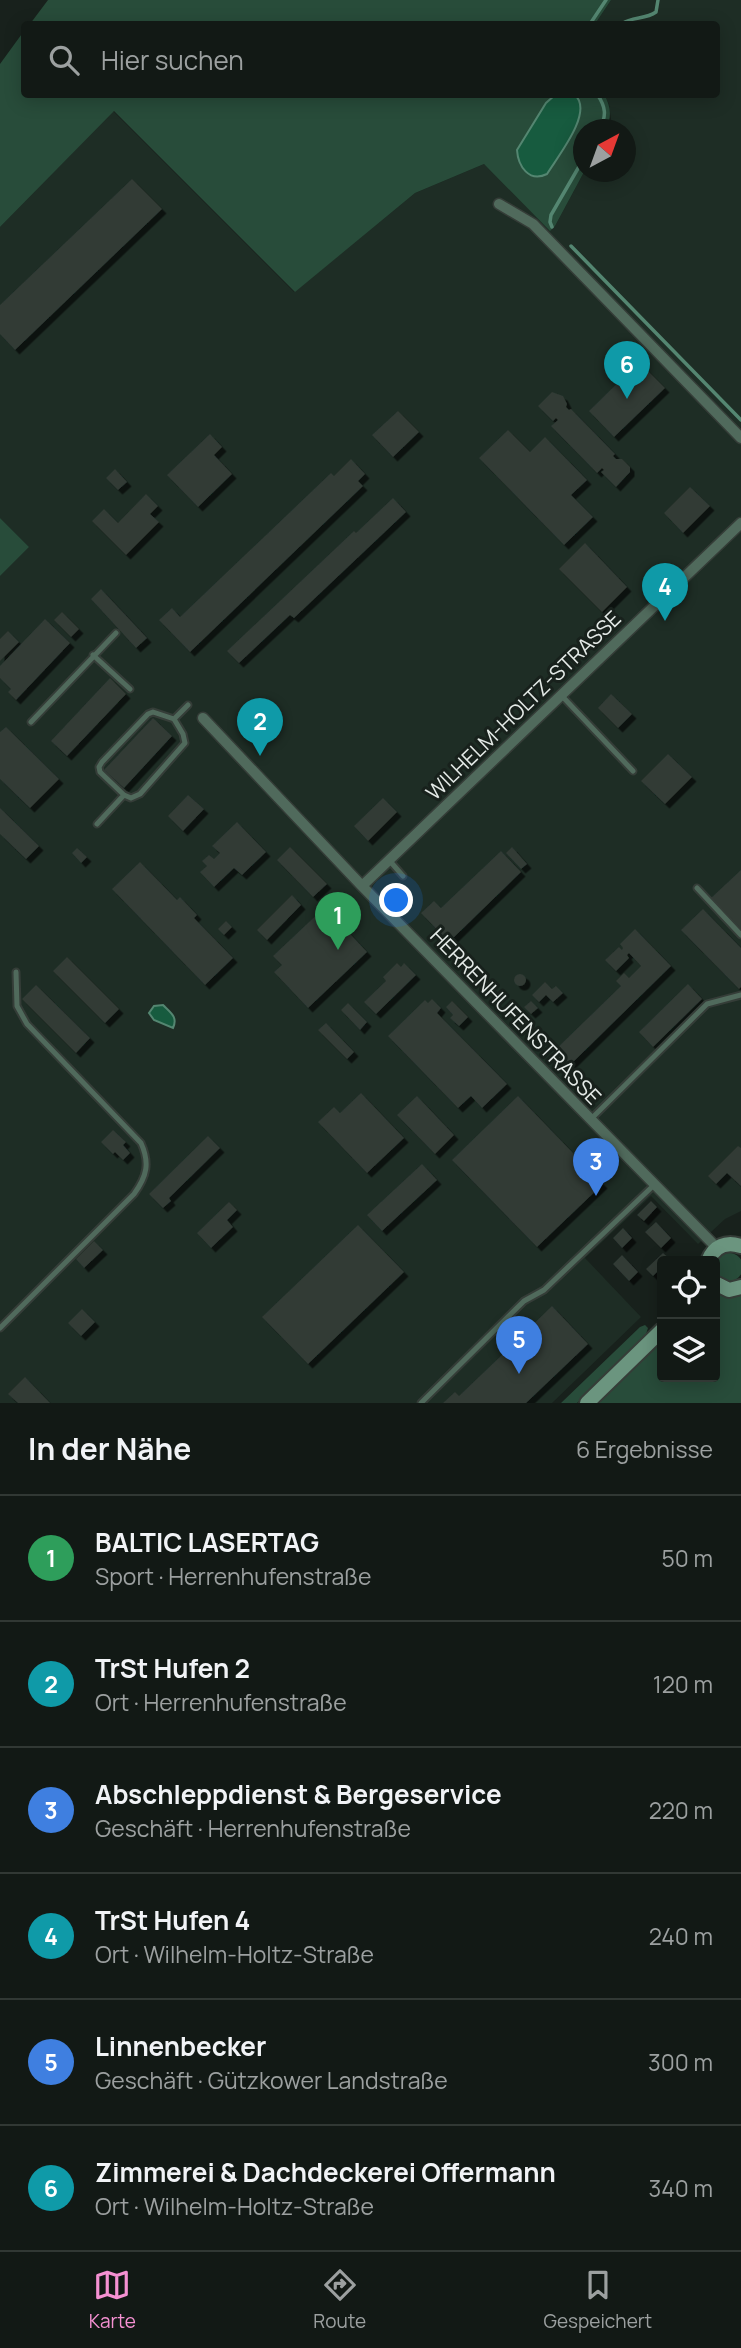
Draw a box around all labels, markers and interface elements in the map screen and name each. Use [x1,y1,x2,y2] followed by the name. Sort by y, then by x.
[21,21,720,98] search box
[45,41,83,79] icon: search
[101,42,244,78] text: Hier suchen
[573,119,636,182] north arrow
[604,341,650,399] pin: 6
[642,563,688,621] pin: 4
[419,604,627,806] street label: WILHELM-HOLTZ-STRASSE
[237,698,283,756] pin: 2
[379,883,413,917] your location
[315,892,361,950] pin: 1
[424,922,608,1110] street label: HERRENHUFENSTRASSE
[573,1138,619,1196] pin: 3
[657,1256,720,1382] map controls
[657,1256,720,1319] button: locate
[496,1316,542,1374] pin: 5
[657,1319,720,1382] button: layers
[28,1428,191,1469] text: In der Nähe
[576,1433,713,1465] text: 6 Ergebnisse
[95,1524,319,1560] text: BALTIC LASERTAG
[46,1542,56,1574] text: 1
[662,1542,713,1574] text: 50 m
[95,1560,372,1592] text: Sport · Herrenhufenstraße
[95,1650,250,1686] text: TrSt Hufen 2
[44,1668,58,1700] text: 2
[653,1668,713,1700] text: 120 m
[95,1686,347,1718] text: Ort · Herrenhufenstraße
[95,1776,502,1812] text: Abschleppdienst & Bergeservice
[44,1794,58,1826] text: 3
[649,1794,713,1826] text: 220 m
[95,1812,411,1844] text: Geschäft · Herrenhufenstraße
[95,1902,250,1938] text: TrSt Hufen 4
[44,1920,58,1952] text: 4
[649,1920,713,1952] text: 240 m
[95,1938,374,1970] text: Ort · Wilhelm-Holtz-Straße
[95,2028,266,2064] text: Linnenbecker
[44,2046,58,2078] text: 5
[648,2046,713,2078] text: 300 m
[95,2064,448,2096] text: Geschäft · Gützkower Landstraße
[95,2154,556,2190] text: Zimmerei & Dachdeckerei Offermann
[44,2172,58,2204] text: 6
[649,2172,713,2204] text: 340 m
[95,2190,374,2222] text: Ort · Wilhelm-Holtz-Straße
[89,2266,136,2334] tab: Karte
[313,2266,366,2334] tab: Route
[544,2266,652,2334] tab: Gespeichert

